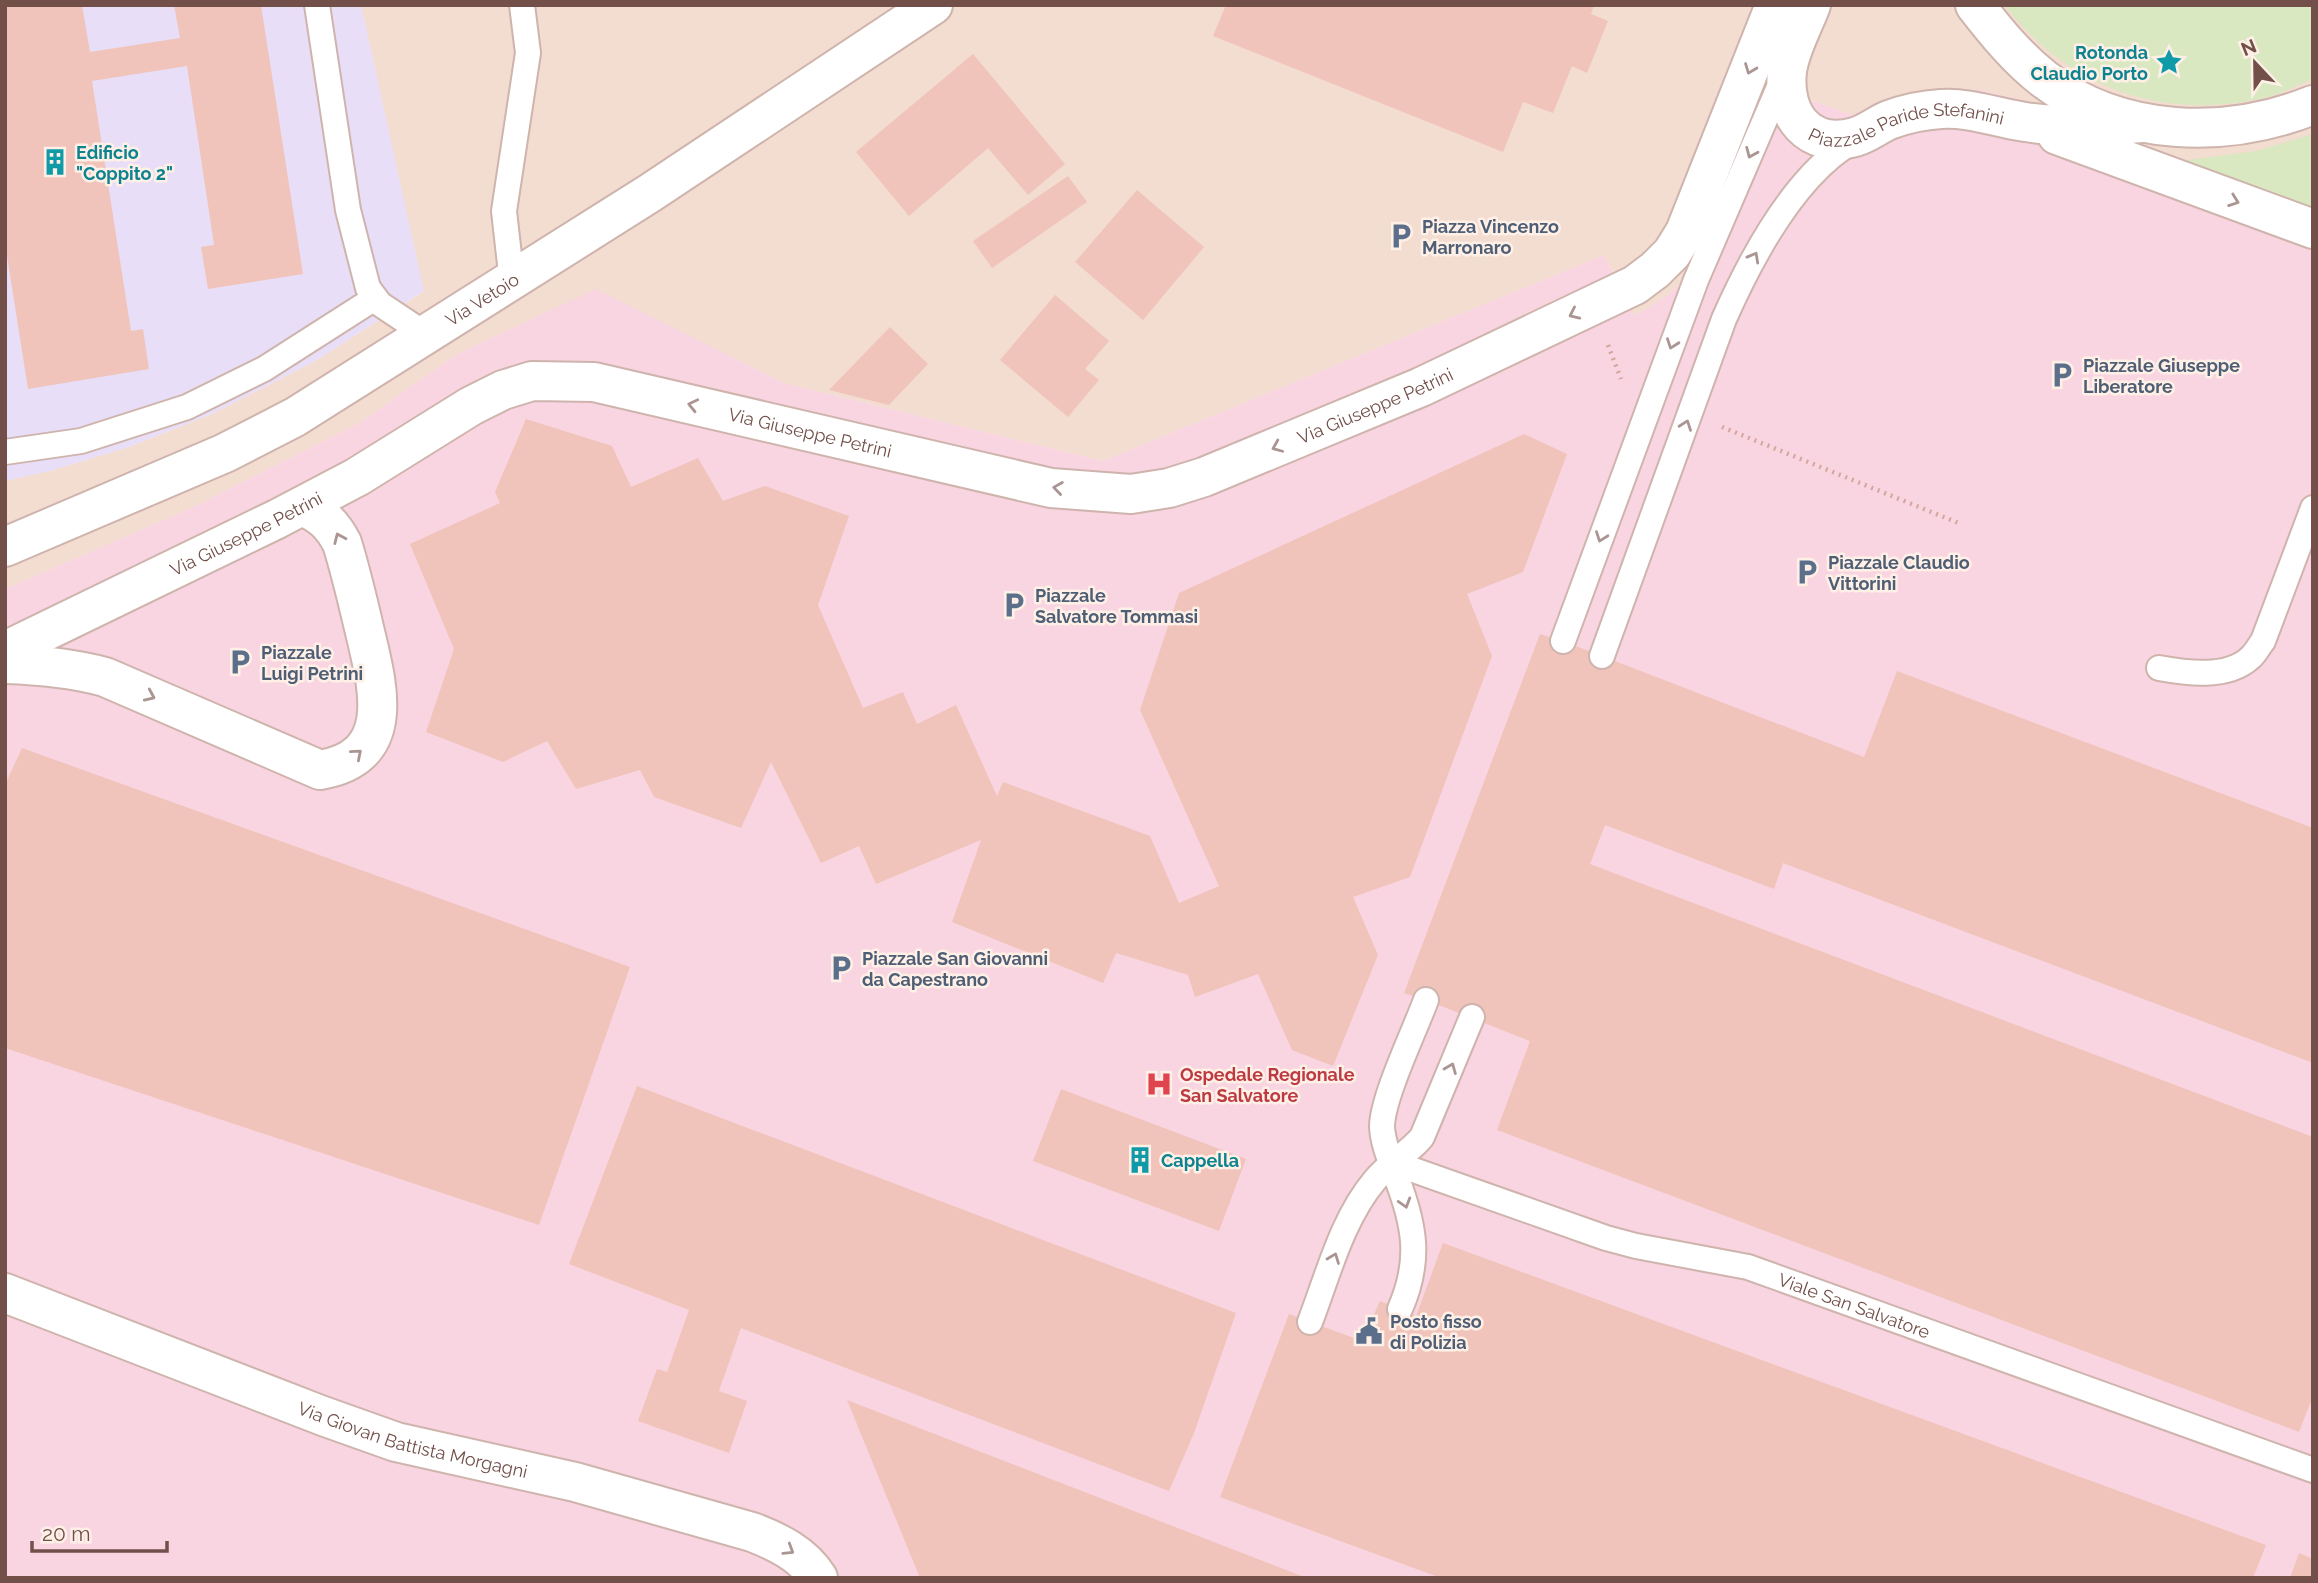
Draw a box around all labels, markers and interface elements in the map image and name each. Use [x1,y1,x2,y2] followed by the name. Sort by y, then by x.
[2220,28,2290,98] north arrow
[2238,34,2259,60] text: N
[2030,42,2148,84] place label: Rotonda Claudio Porto
[2154,47,2184,77] place icon: Rotonda Claudio Porto
[1745,62,1759,74] one-way arrow
[1805,98,2006,150] street label: Piazzale Paride Stefanini
[76,142,173,184] place label: Edificio "Coppito 2"
[1745,146,1759,158] one-way arrow
[40,147,70,177] building icon: Edificio "Coppito 2"
[2228,193,2240,207] one-way arrow
[1422,216,1559,258] place label: Piazza Vincenzo Marronaro
[1386,221,1416,251] parking icon: Piazza Vincenzo Marronaro
[1746,252,1759,265] one-way arrow
[441,268,523,330] street label: Via Vetoio
[1569,306,1581,320] one-way arrow
[1666,338,1680,350] one-way arrow
[2083,355,2240,397] place label: Piazzale Giuseppe Liberatore
[2047,360,2077,390] parking icon: Piazzale Giuseppe Liberatore
[1294,363,1456,448] street label: Via Giuseppe Petrini
[687,398,699,413] one-way arrow
[726,403,894,461] street label: Via Giuseppe Petrini
[1678,419,1692,431] one-way arrow
[1272,439,1284,453] one-way arrow
[1052,481,1064,496] one-way arrow
[166,487,325,580] street label: Via Giuseppe Petrini
[1596,530,1610,542] one-way arrow
[333,533,347,545] one-way arrow
[1828,552,1970,594] place label: Piazzale Claudio Vittorini
[1792,557,1822,587] parking icon: Piazzale Claudio Vittorini
[1035,585,1198,627] place label: Piazzale Salvatore Tommasi
[999,590,1029,620] parking icon: Piazzale Salvatore Tommasi
[261,642,363,684] place label: Piazzale Luigi Petrini
[225,647,255,677] parking icon: Piazzale Luigi Petrini
[143,688,155,702] one-way arrow
[349,750,362,762] one-way arrow
[862,948,1048,990] place label: Piazzale San Giovanni da Capestrano
[826,953,856,983] parking icon: Piazzale San Giovanni da Capestrano
[1443,1062,1457,1074] one-way arrow
[1180,1064,1355,1106] place label: Ospedale Regionale San Salvatore
[1144,1069,1174,1099] hospital icon: Ospedale Regionale San Salvatore
[1125,1145,1155,1175] building icon: Cappella
[1161,1150,1239,1171] place label: Cappella
[1397,1197,1412,1209] one-way arrow
[1326,1252,1340,1264] one-way arrow
[1776,1268,1933,1342] street label: Viale San Salvatore
[1390,1311,1482,1353] place label: Posto fisso di Polizia
[1354,1316,1384,1346] public building icon: Posto fisso di Polizia
[295,1397,530,1482] street label: Via Giovan Battista Morgagni
[32,1510,166,1554] scale bar
[42,1521,90,1546] text: 20 m
[781,1541,794,1554] one-way arrow

